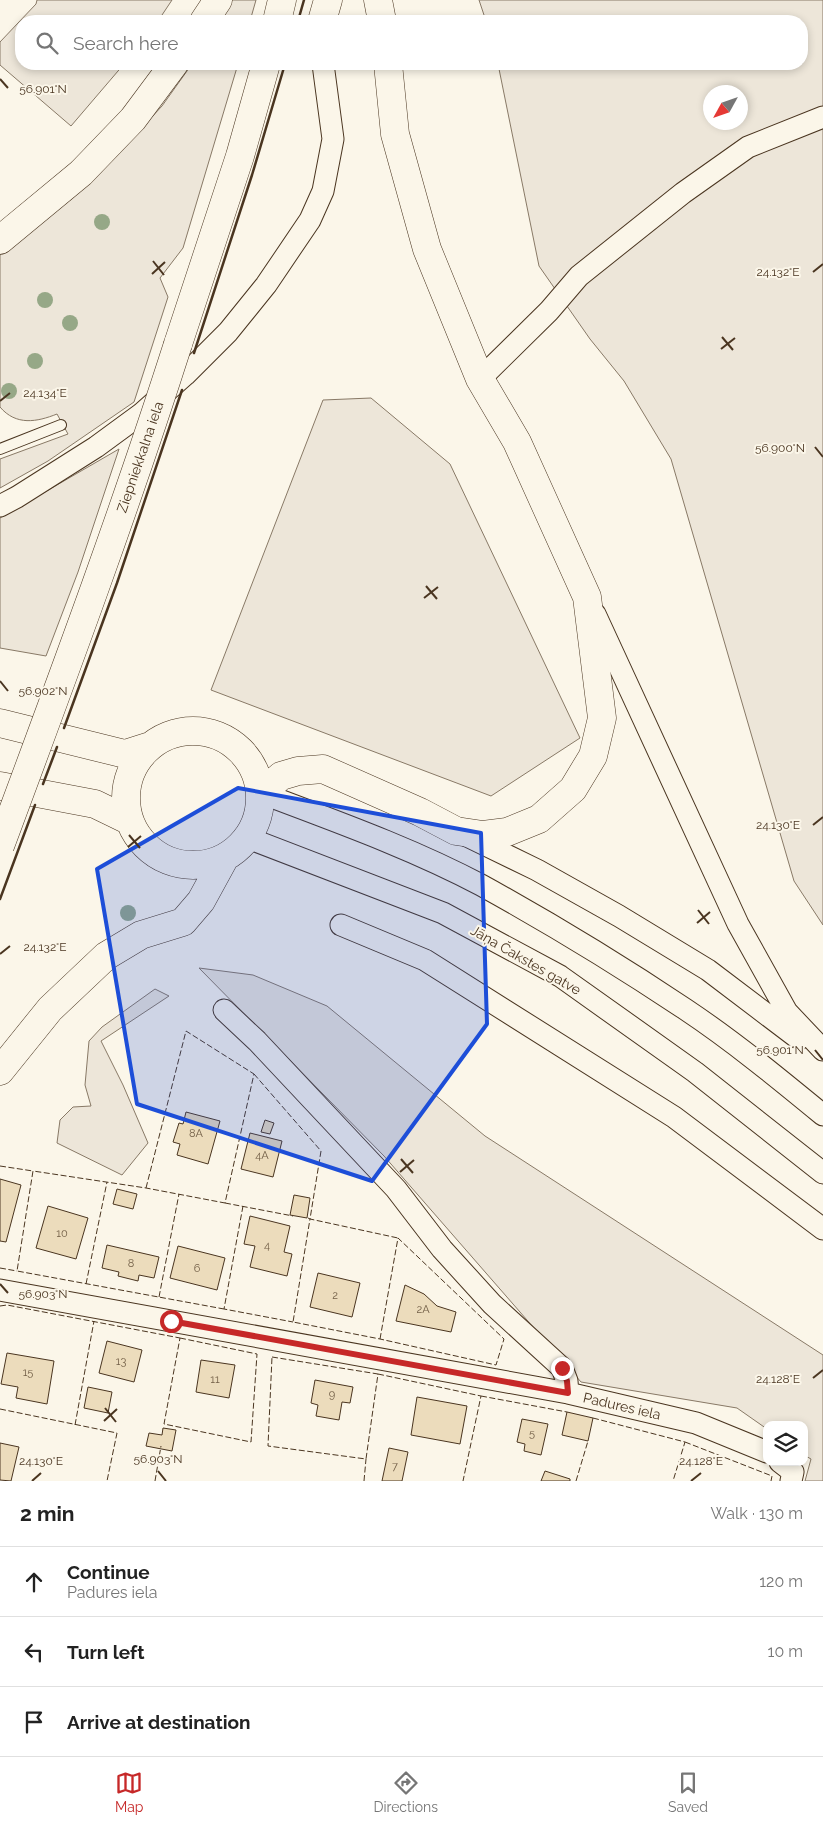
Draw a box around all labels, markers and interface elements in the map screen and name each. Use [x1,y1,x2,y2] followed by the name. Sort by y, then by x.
[15,15,808,70] search box
[33,29,61,57] icon: search
[73,32,179,54] text: Search here
[19,82,67,96] text: 56.901°N
[703,85,748,130] north arrow
[756,265,800,279] text: 24.132°E
[23,386,67,400] text: 24.134°E
[113,399,167,515] street label: Ziepniekkalna iela
[755,441,805,455] text: 56.900°N
[19,684,67,698] text: 56.902°N
[756,818,800,832] text: 24.130°E
[468,920,585,998] street label: Jāņa Čakstes gatve
[23,940,67,954] text: 24.132°E
[756,1043,804,1057] text: 56.901°N
[189,1127,203,1140] house number: 8A
[255,1149,269,1162] house number: 4A
[56,1227,68,1240] house number: 10
[264,1239,270,1252] house number: 4
[128,1257,134,1270] house number: 8
[194,1262,201,1275] house number: 6
[18,1287,68,1301] text: 56.903°N
[332,1289,338,1302] house number: 2
[416,1303,430,1316] house number: 2A
[160,1310,183,1333] route start
[116,1355,126,1368] house number: 13
[551,1357,574,1380] route end
[23,1366,33,1379] house number: 15
[756,1372,800,1386] text: 24.128°E
[210,1373,220,1386] house number: 11
[329,1388,335,1401] house number: 9
[582,1389,662,1423] street label: Padures iela
[763,1421,808,1466] map controls
[763,1421,808,1466] button: layers
[529,1427,535,1440] house number: 5
[133,1452,183,1466] text: 56.903°N
[19,1454,63,1468] text: 24.130°E
[679,1454,723,1468] text: 24.128°E
[392,1460,398,1473] house number: 7
[20,1501,74,1526] text: 2 min
[710,1504,803,1523] text: Walk · 130 m
[67,1561,150,1583] text: Continue
[20,1568,48,1596] icon: ahead
[759,1572,803,1591] text: 120 m
[67,1583,158,1602] text: Padures iela
[20,1638,48,1666] icon: left
[67,1641,144,1663] text: Turn left
[768,1642,803,1661] text: 10 m
[20,1708,48,1736] icon: arrive
[67,1711,251,1733] text: Arrive at destination
[115,1769,143,1815] tab: Map
[373,1769,438,1815] tab: Directions
[668,1769,708,1815] tab: Saved

